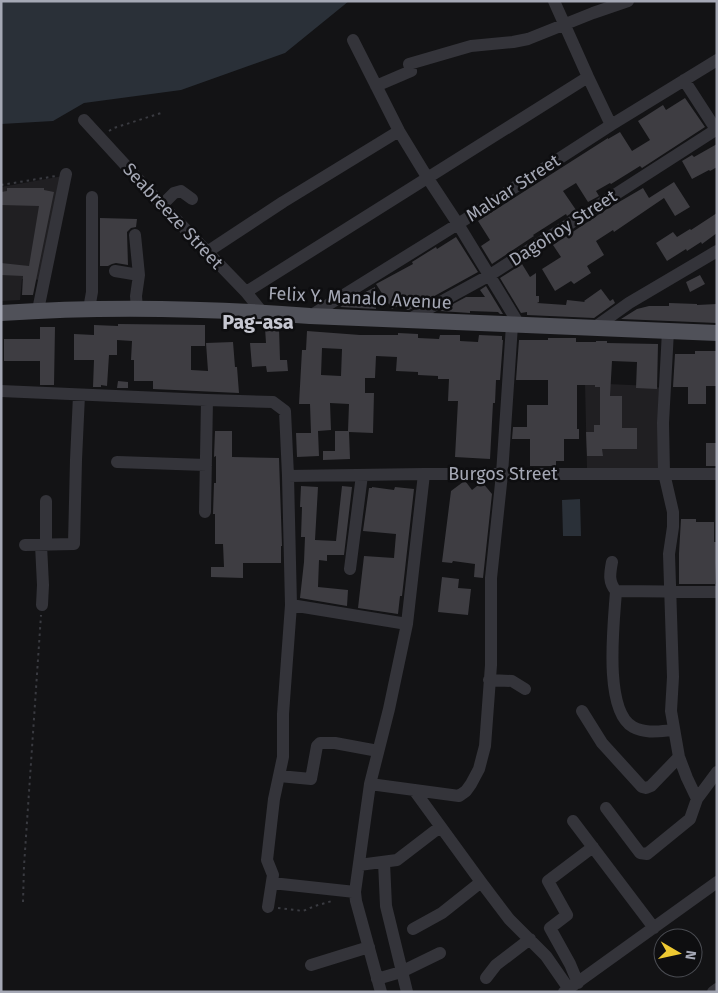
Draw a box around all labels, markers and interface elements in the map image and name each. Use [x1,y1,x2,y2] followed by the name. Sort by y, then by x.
[462,149,565,227] street label: Malvar Street
[118,158,228,274] street label: Seabreeze Street
[505,185,621,271] street label: Dagohoy Street
[268,282,452,314] street label: Felix Y. Manalo Avenue
[222,310,294,334] district label: Pag-asa
[448,463,558,485] street label: Burgos Street
[653,928,703,978] north arrow
[681,949,699,961] text: N

